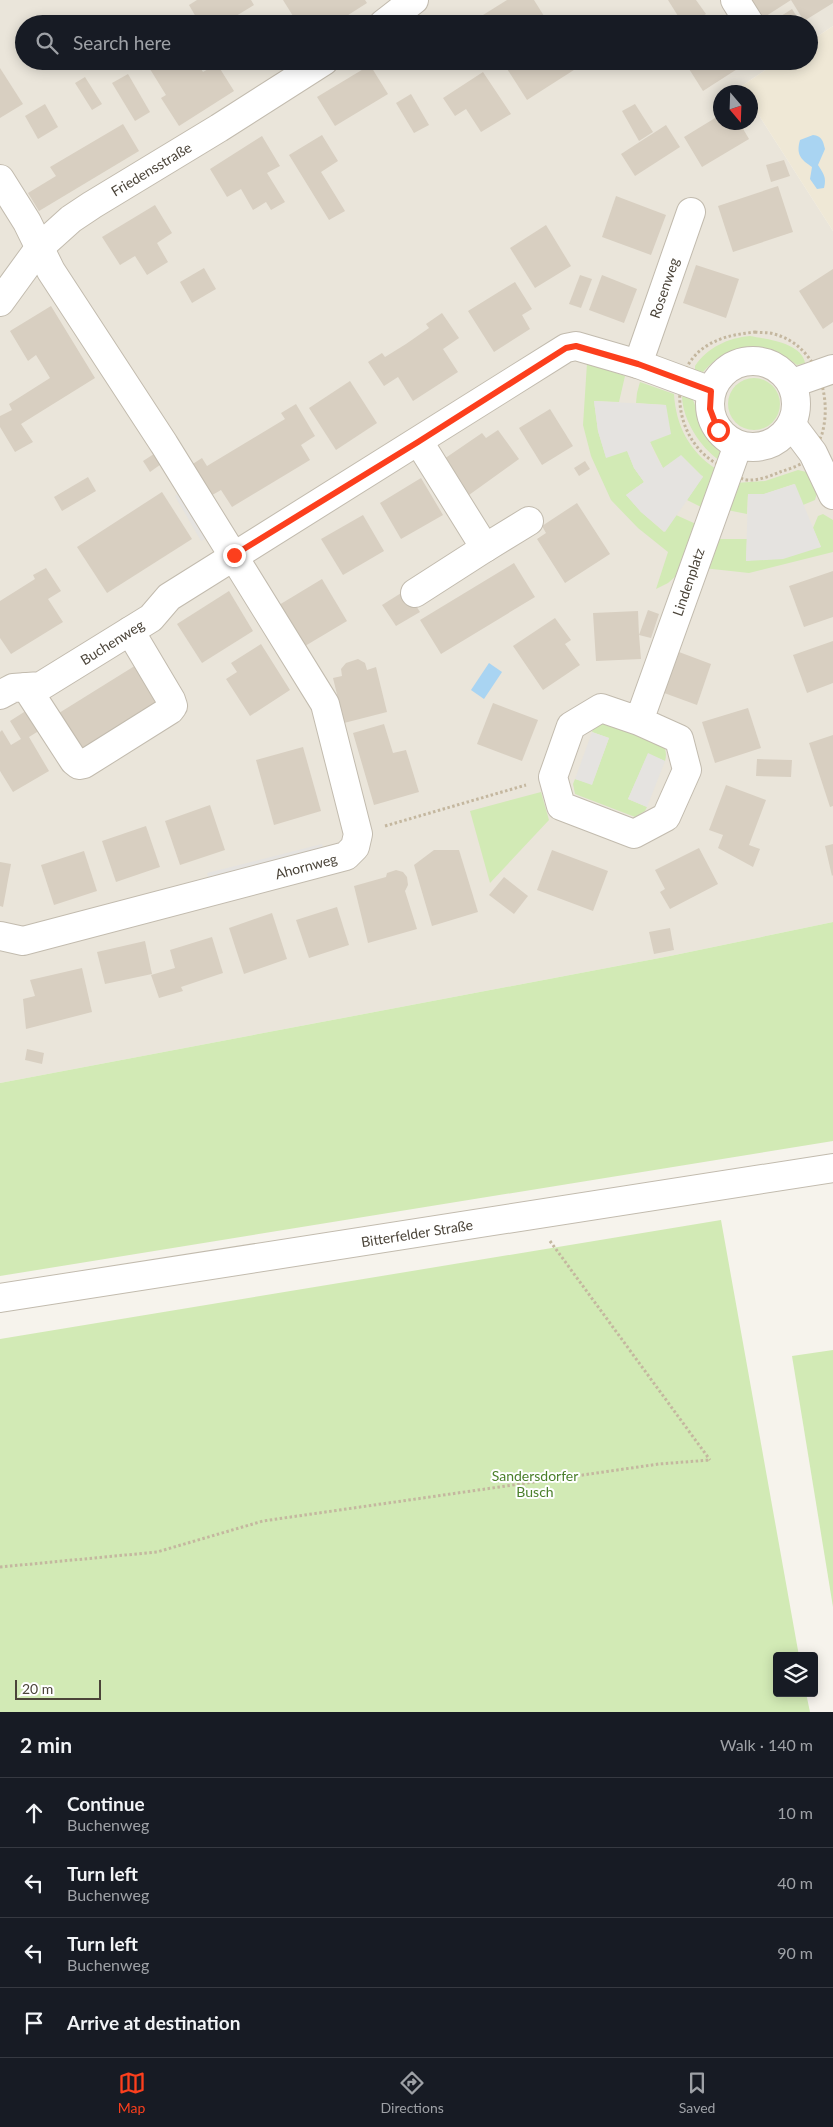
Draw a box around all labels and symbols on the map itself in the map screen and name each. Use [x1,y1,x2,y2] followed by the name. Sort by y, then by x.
[713,85,758,130] north arrow
[108,138,194,200] street label: Friedensstraße
[646,255,682,321] street label: Rosenweg
[707,419,730,442] route start
[223,544,246,567] route end
[668,546,708,618] street label: Lindenplatz
[77,616,147,668] street label: Buchenweg
[273,850,339,882] street label: Ahornweg
[360,1216,474,1250] street label: Bitterfelder Straße
[492,1467,578,1500] park label: Sandersdorfer Busch
[15,1677,101,1700] scale bar

